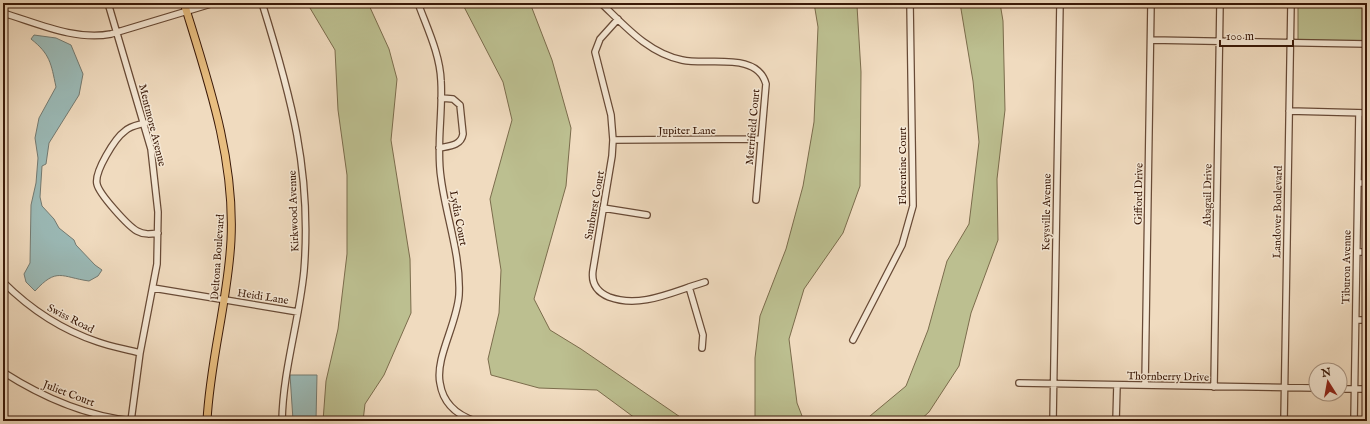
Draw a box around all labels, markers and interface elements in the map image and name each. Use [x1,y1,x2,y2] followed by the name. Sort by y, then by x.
[1220,22,1293,48] scale bar
[1226,29,1254,44] text: 100 m
[135,83,169,168] street label: Mentmore Avenue
[743,88,763,166] street label: Merrifield Court
[656,124,716,138] street label: Jupiter Lane
[896,127,910,205] street label: Florentine Court
[1131,163,1147,225] street label: Gifford Drive
[1200,164,1216,228] street label: Abagail Drive
[1270,165,1286,259] street label: Landover Boulevard
[582,169,608,241] street label: Sunburst Court
[286,170,302,252] street label: Kirkwood Avenue
[1039,173,1055,251] street label: Keysville Avenue
[446,189,470,247] street label: Lydia Court
[208,214,228,300] street label: Deltona Boulevard
[1339,230,1355,304] street label: Tiburon Avenue
[236,286,290,308] street label: Heidi Lane
[45,301,96,337] street label: Swiss Road
[1308,362,1348,402] north arrow
[1319,365,1333,381] text: N
[1127,369,1209,385] street label: Thornberry Drive
[39,377,97,410] street label: Juliet Court

